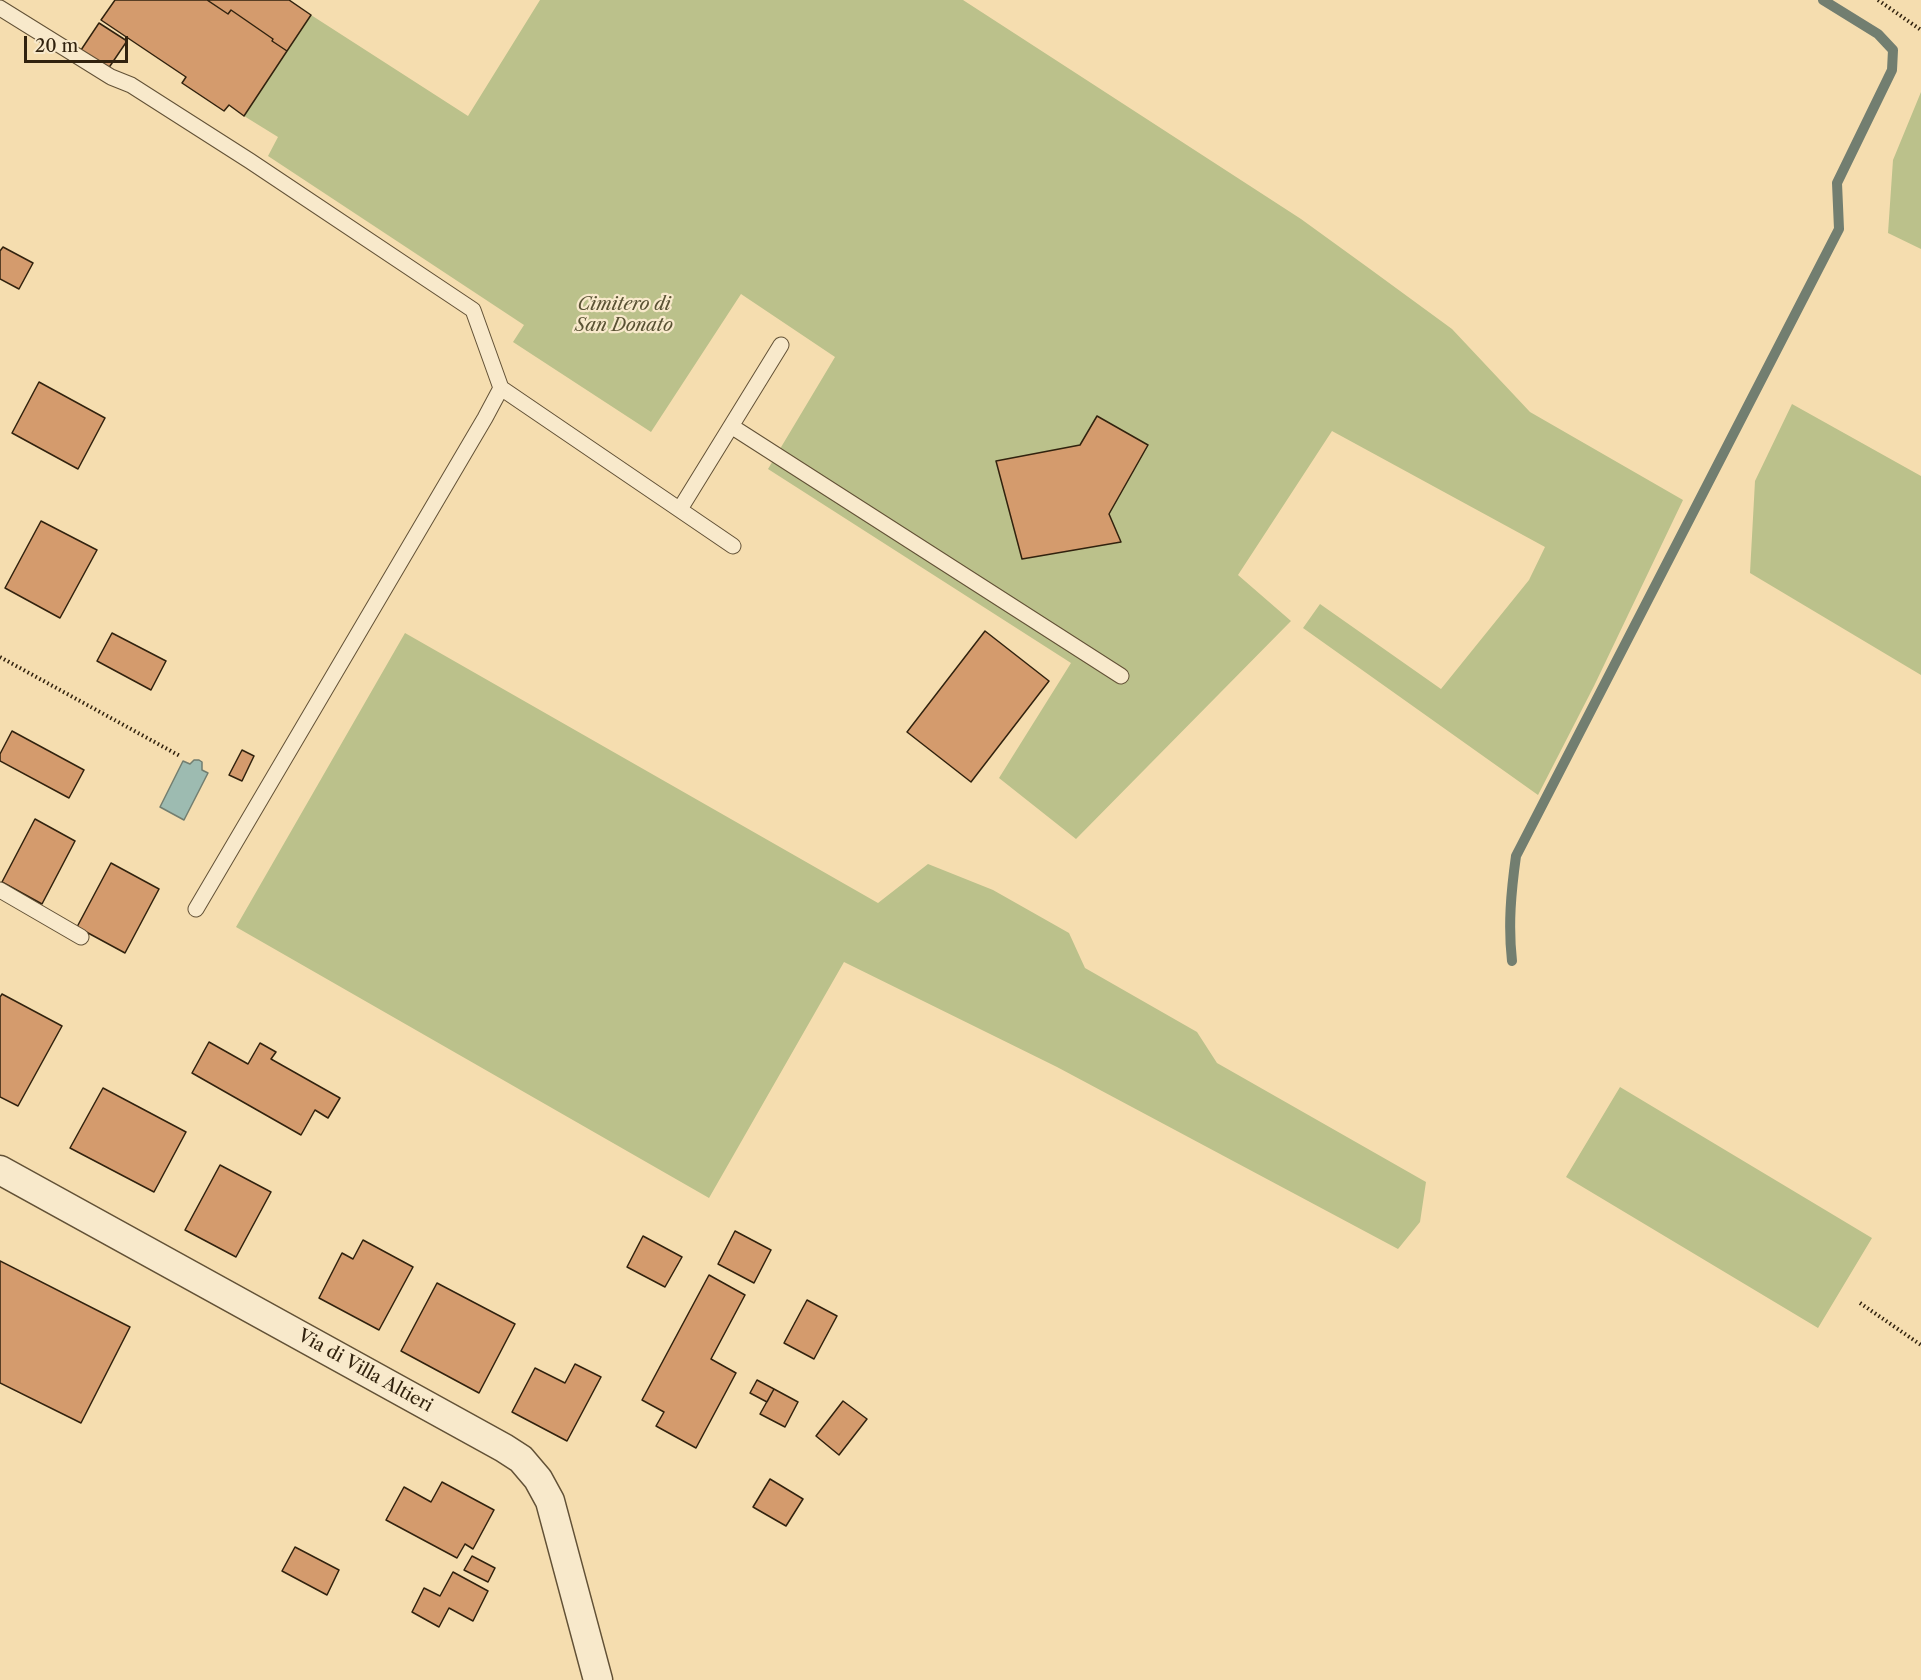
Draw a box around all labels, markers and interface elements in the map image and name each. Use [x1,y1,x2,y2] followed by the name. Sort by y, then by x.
[27,24,130,62] scale bar
[35,35,78,57] text: 20 m
[575,294,673,336] park label: Cimitero di San Donato
[294,1325,436,1417] street label: Via di Villa Altieri

